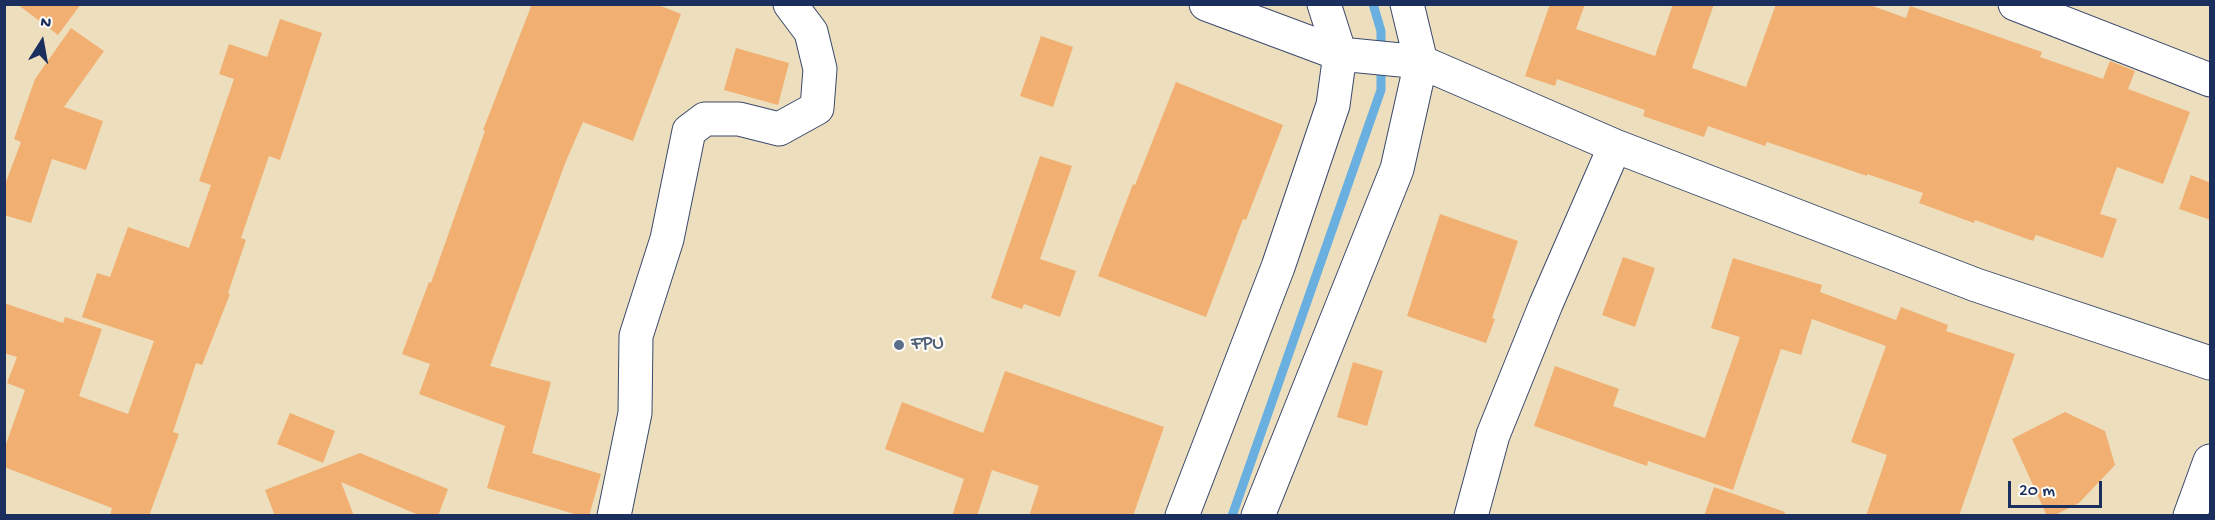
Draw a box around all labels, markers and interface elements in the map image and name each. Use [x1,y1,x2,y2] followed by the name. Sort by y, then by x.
[12,12,72,72] north arrow
[39,14,52,34] text: N
[911,333,944,357] place label: FPU
[892,338,906,352] marker: FPU
[2011,469,2106,507] scale bar
[2019,481,2055,502] text: 20 m

